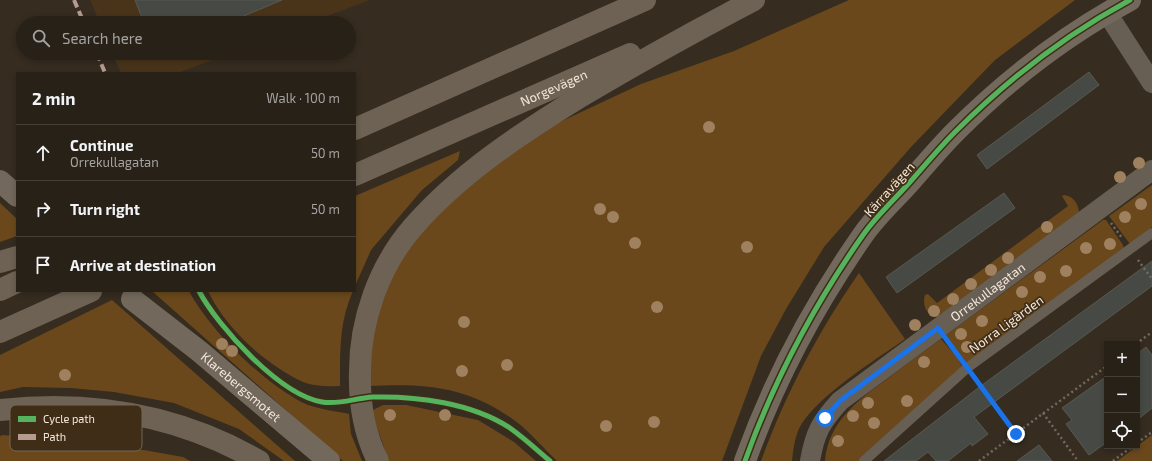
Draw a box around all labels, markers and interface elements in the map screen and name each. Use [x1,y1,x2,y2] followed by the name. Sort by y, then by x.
[16,16,356,60] search box
[30,27,52,49] icon: search
[62,29,143,47] text: Search here
[518,66,590,109] street label: Norgevägen
[32,88,75,108] text: 2 min
[266,90,340,106] text: Walk · 100 m
[70,136,133,154] text: Continue
[32,142,54,164] icon: ahead
[311,145,340,161] text: 50 m
[70,154,159,170] text: Orrekullagatan
[860,158,918,220] street label: Kärravägen
[32,198,54,220] icon: right
[70,200,140,218] text: Turn right
[311,201,340,217] text: 50 m
[32,254,54,276] icon: arrive
[70,256,216,274] text: Arrive at destination
[947,259,1028,325] street label: Orrekullagatan
[966,292,1046,356] street label: Norra Ligården
[1104,341,1140,449] map controls
[1104,341,1140,377] button: +
[198,348,284,425] street label: Klarebergsmotet
[1104,377,1140,413] button: −
[10,405,142,451] legend
[816,409,834,427] route start
[43,412,95,425] text: Cycle path
[1104,413,1140,449] button: locate
[1007,425,1025,443] route end
[43,430,66,443] text: Path

